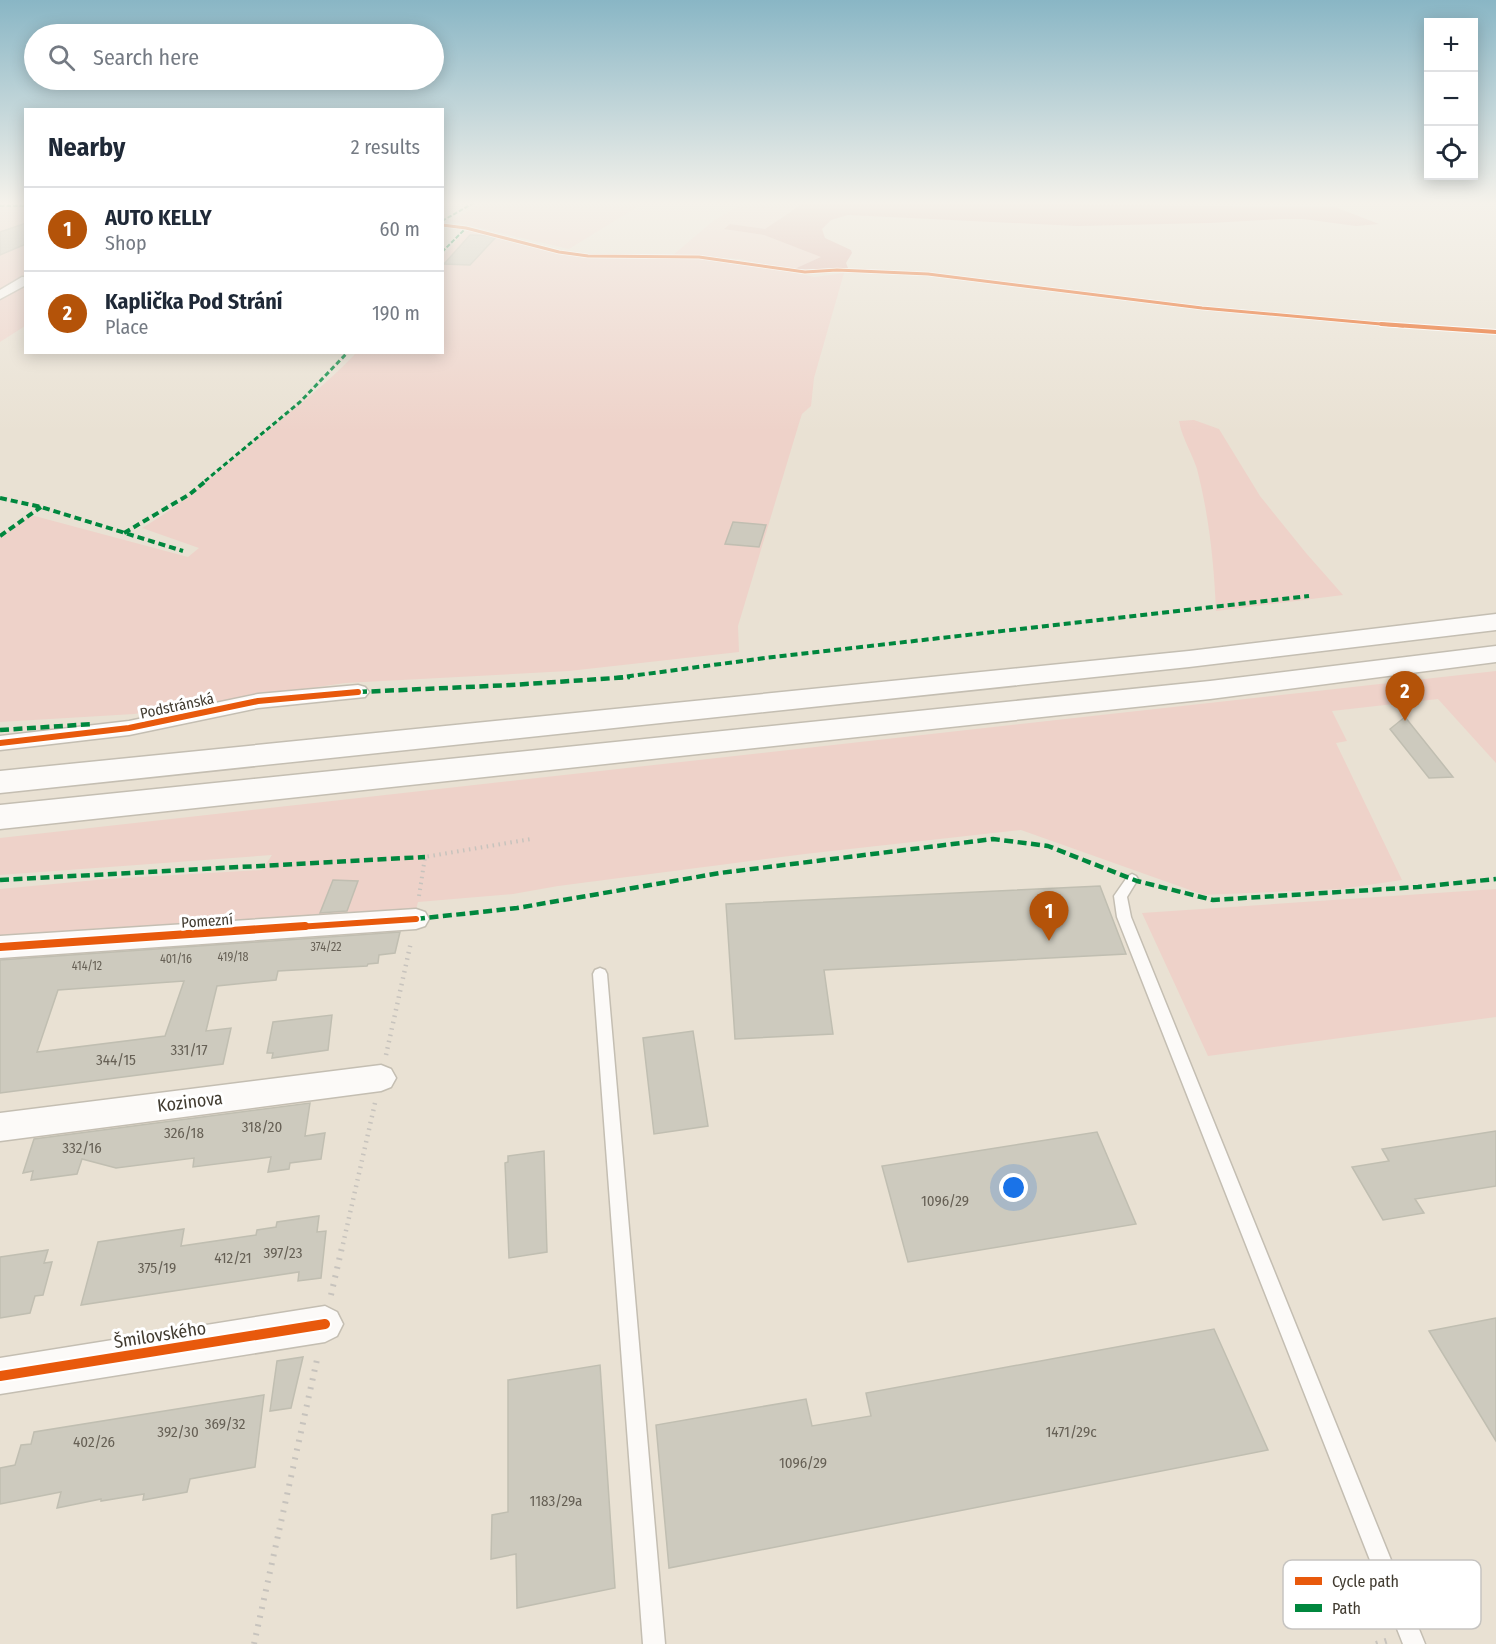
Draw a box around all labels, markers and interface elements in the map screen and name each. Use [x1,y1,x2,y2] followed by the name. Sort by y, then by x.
[1424,18,1478,180] map controls
[1424,18,1478,72] button: +
[24,24,444,90] search box
[45,41,78,74] icon: search
[93,44,199,71] text: Search here
[1424,72,1478,126] button: −
[1424,126,1478,180] button: locate
[48,132,125,163] text: Nearby
[351,135,420,159] text: 2 results
[105,204,212,231] text: AUTO KELLY
[63,217,72,241] text: 1
[380,217,420,241] text: 60 m
[105,231,147,255] text: Shop
[105,288,283,315] text: Kaplička Pod Strání
[63,301,72,325] text: 2
[372,301,420,325] text: 190 m
[105,315,148,339] text: Place
[1386,672,1424,721] pin: 2
[138,689,216,723] street label: Podstránská
[1030,892,1068,941] pin: 1
[181,910,234,932] street label: Pomezní
[310,940,342,954] house number: 374/22
[218,950,248,964] house number: 419/18
[160,952,192,966] house number: 401/16
[72,959,102,973] house number: 414/12
[170,1041,208,1059] house number: 331/17
[96,1051,136,1069] house number: 344/15
[156,1087,224,1117] street label: Kozinova
[242,1118,282,1136] house number: 318/20
[164,1124,204,1142] house number: 326/18
[62,1139,102,1157] house number: 332/16
[999,1173,1028,1202] your location
[921,1192,969,1210] house number: 1096/29
[264,1244,303,1262] house number: 397/23
[214,1249,252,1267] house number: 412/21
[138,1259,176,1277] house number: 375/19
[112,1317,208,1353] street label: Šmilovského
[205,1415,246,1433] house number: 369/32
[157,1423,199,1441] house number: 392/30
[1045,1423,1097,1441] house number: 1471/29c
[73,1433,115,1451] house number: 402/26
[779,1454,827,1472] house number: 1096/29
[530,1492,582,1510] house number: 1183/29a
[1283,1560,1481,1629] legend
[1332,1572,1399,1591] text: Cycle path
[1332,1599,1361,1618] text: Path

